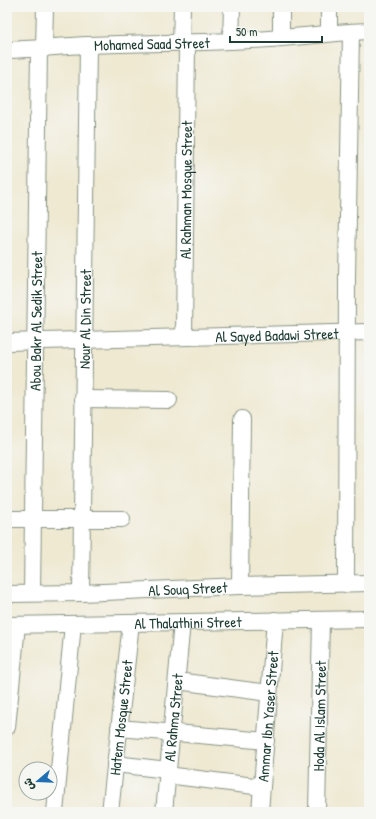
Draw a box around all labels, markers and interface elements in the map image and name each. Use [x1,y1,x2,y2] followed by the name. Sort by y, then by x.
[230,18,322,44] scale bar
[236,23,257,40] text: 50 m
[94,32,211,55] street label: Mohamed Saad Street
[174,120,197,259] street label: Al Rahman Mosque Street
[24,250,47,391] street label: Abou Bakr Al Sedik Street
[73,268,96,369] street label: Nour Al Din Street
[215,322,340,347] street label: Al Sayed Badawi Street
[148,576,229,601] street label: Al Souq Street
[134,611,243,633] street label: Al Thalathini Street
[252,649,283,783] street label: Ammar Ibn Yaser Street
[104,658,137,776] street label: Hatem Mosque Street
[307,660,331,772] street label: Hoda Al Islam Street
[158,672,188,762] street label: Al Rahma Street
[18,761,58,801] north arrow
[20,776,37,792] text: ش

